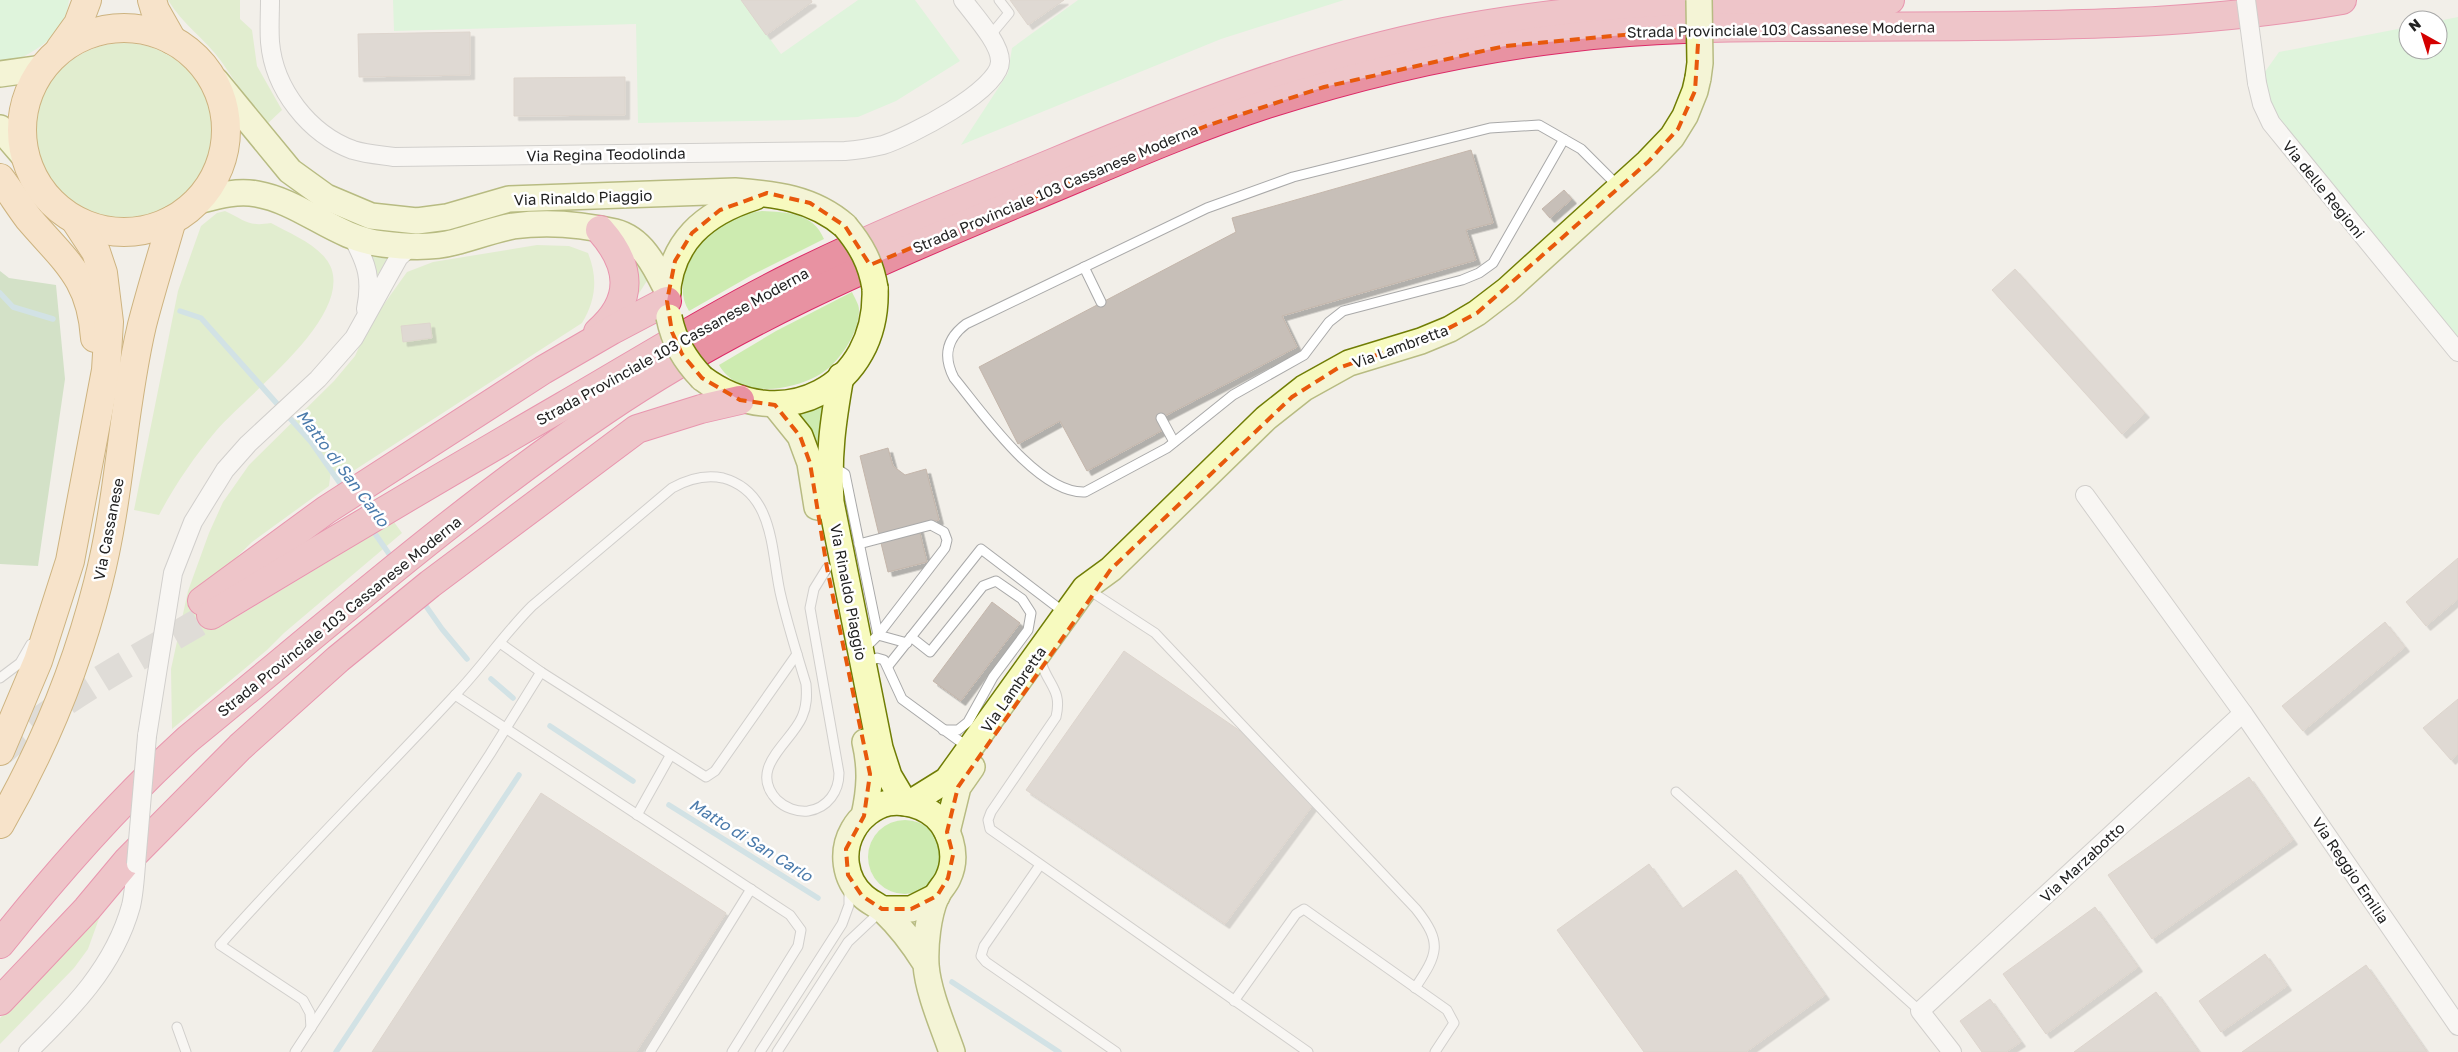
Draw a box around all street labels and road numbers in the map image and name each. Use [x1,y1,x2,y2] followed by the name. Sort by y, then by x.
[1627,17,1935,41] street label: Strada Provinciale 103 Cassanese Moderna
[910,119,1200,257] street label: Strada Provinciale 103 Cassanese Moderna
[2279,137,2369,241] street label: Via delle Regioni
[526,144,686,164] street label: Via Regina Teodolinda
[513,186,653,208] street label: Via Rinaldo Piaggio
[533,263,811,429] street label: Strada Provinciale 103 Cassanese Moderna
[1350,320,1450,372] street label: Via Lambretta
[89,476,127,582] street label: Via Cassanese
[213,512,465,720] street label: Strada Provinciale 103 Cassanese Moderna
[827,522,871,662] street label: Via Rinaldo Piaggio
[977,643,1049,735] street label: Via Lambretta
[2309,814,2393,926] street label: Via Reggio Emilia
[2036,818,2128,906] street label: Via Marzabotto

